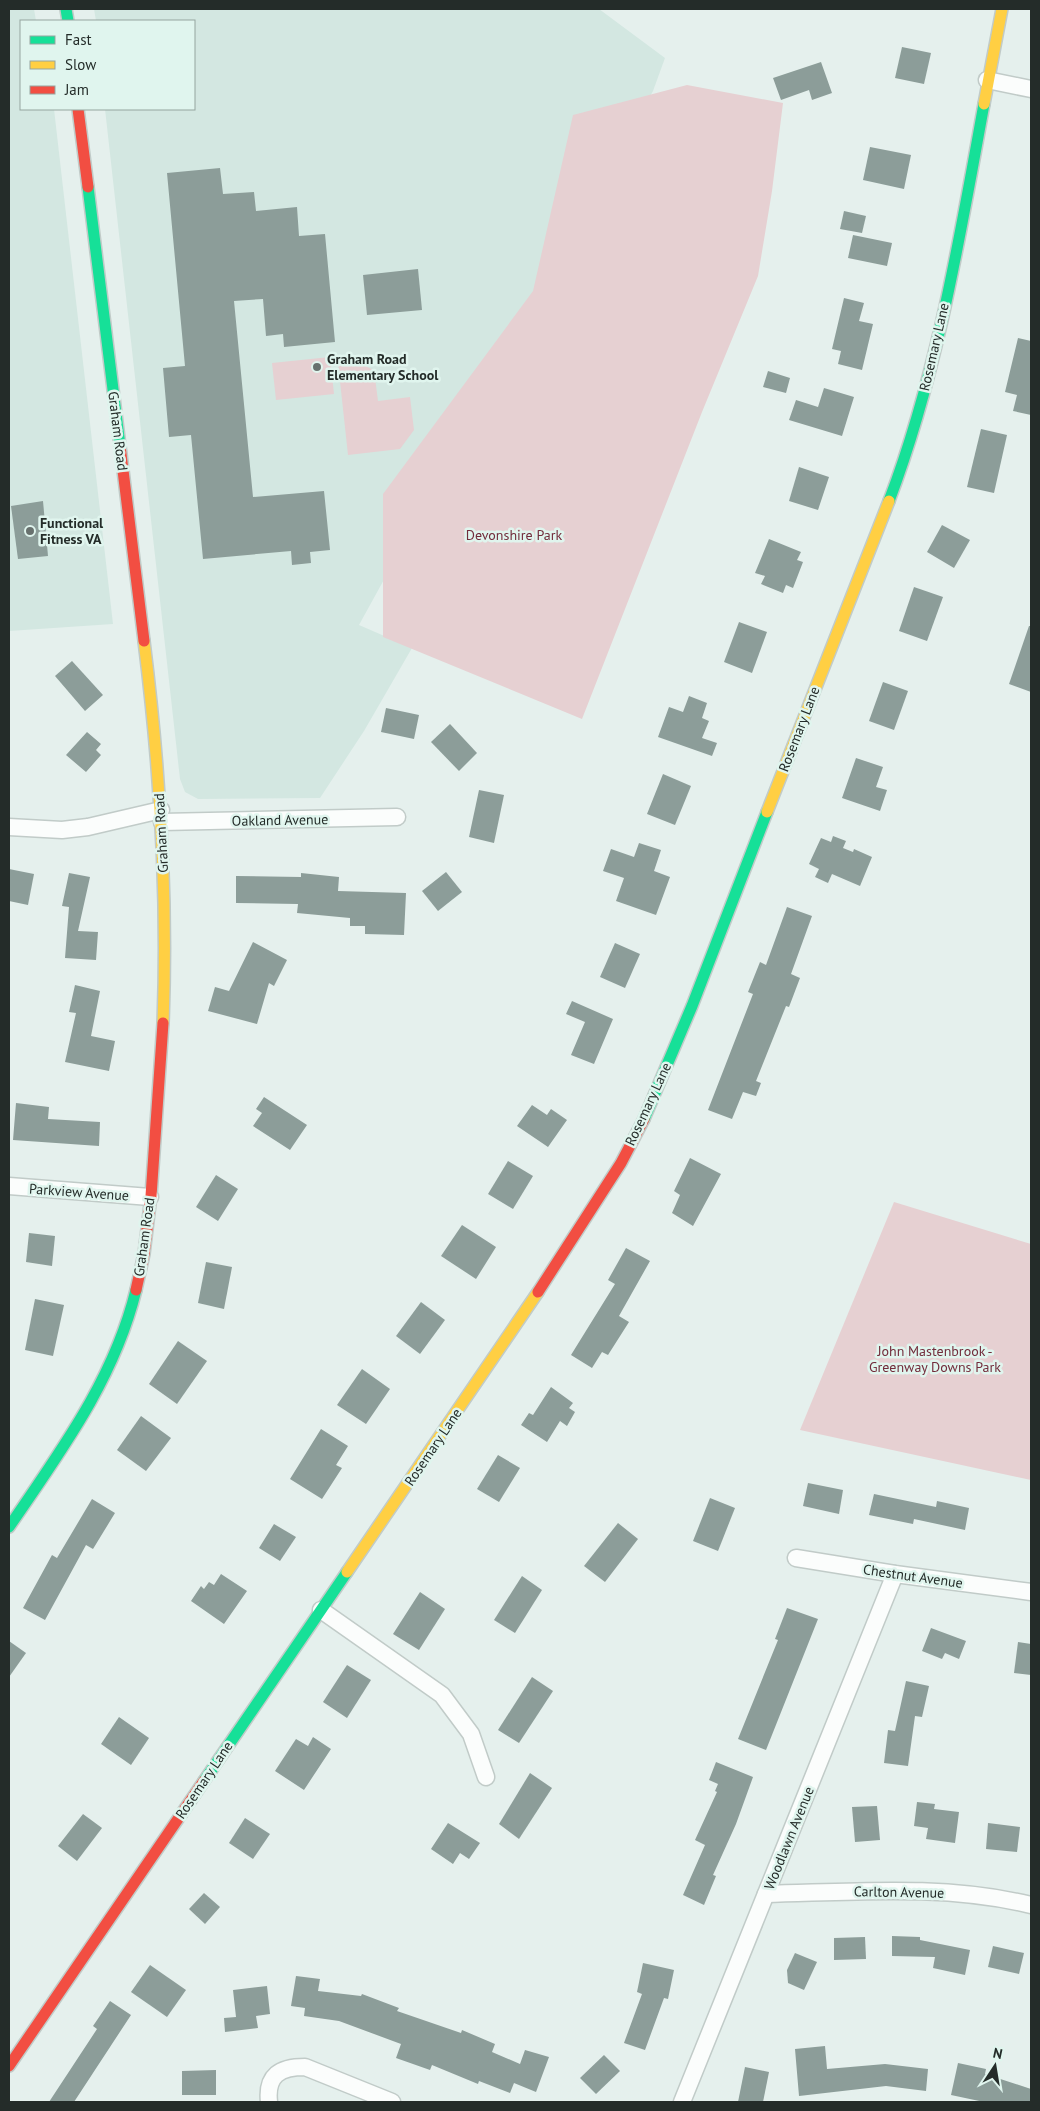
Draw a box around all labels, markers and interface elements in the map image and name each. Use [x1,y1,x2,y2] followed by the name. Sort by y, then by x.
[20,20,195,110] legend
[65,30,92,49] text: Fast
[65,55,96,74] text: Slow
[64,80,89,99] text: Jam
[915,301,953,393] street label: Rosemary Lane
[327,350,439,384] place label: Graham Road Elementary School
[311,361,323,373] marker: Graham Road Elementary School
[104,390,132,472] street label: Graham Road
[40,514,104,548] place label: Functional Fitness VA
[24,525,36,537] marker: Functional Fitness VA
[466,526,562,544] park label: Devonshire Park
[775,684,823,774] street label: Rosemary Lane
[150,793,172,873] street label: Graham Road
[232,810,328,830] street label: Oakland Avenue
[621,1060,675,1148] street label: Rosemary Lane
[28,1180,130,1204] street label: Parkview Avenue
[130,1196,158,1278] street label: Graham Road
[869,1342,1001,1376] park label: John Mastenbrook - Greenway Downs Park
[400,1405,466,1489] street label: Rosemary Lane
[862,1560,964,1592] street label: Chestnut Avenue
[171,1738,237,1822] street label: Rosemary Lane
[760,1784,818,1892] street label: Woodlawn Avenue
[854,1882,944,1902] street label: Carlton Avenue
[970,2041,1020,2091] north arrow
[991,2044,1004,2063] text: N

